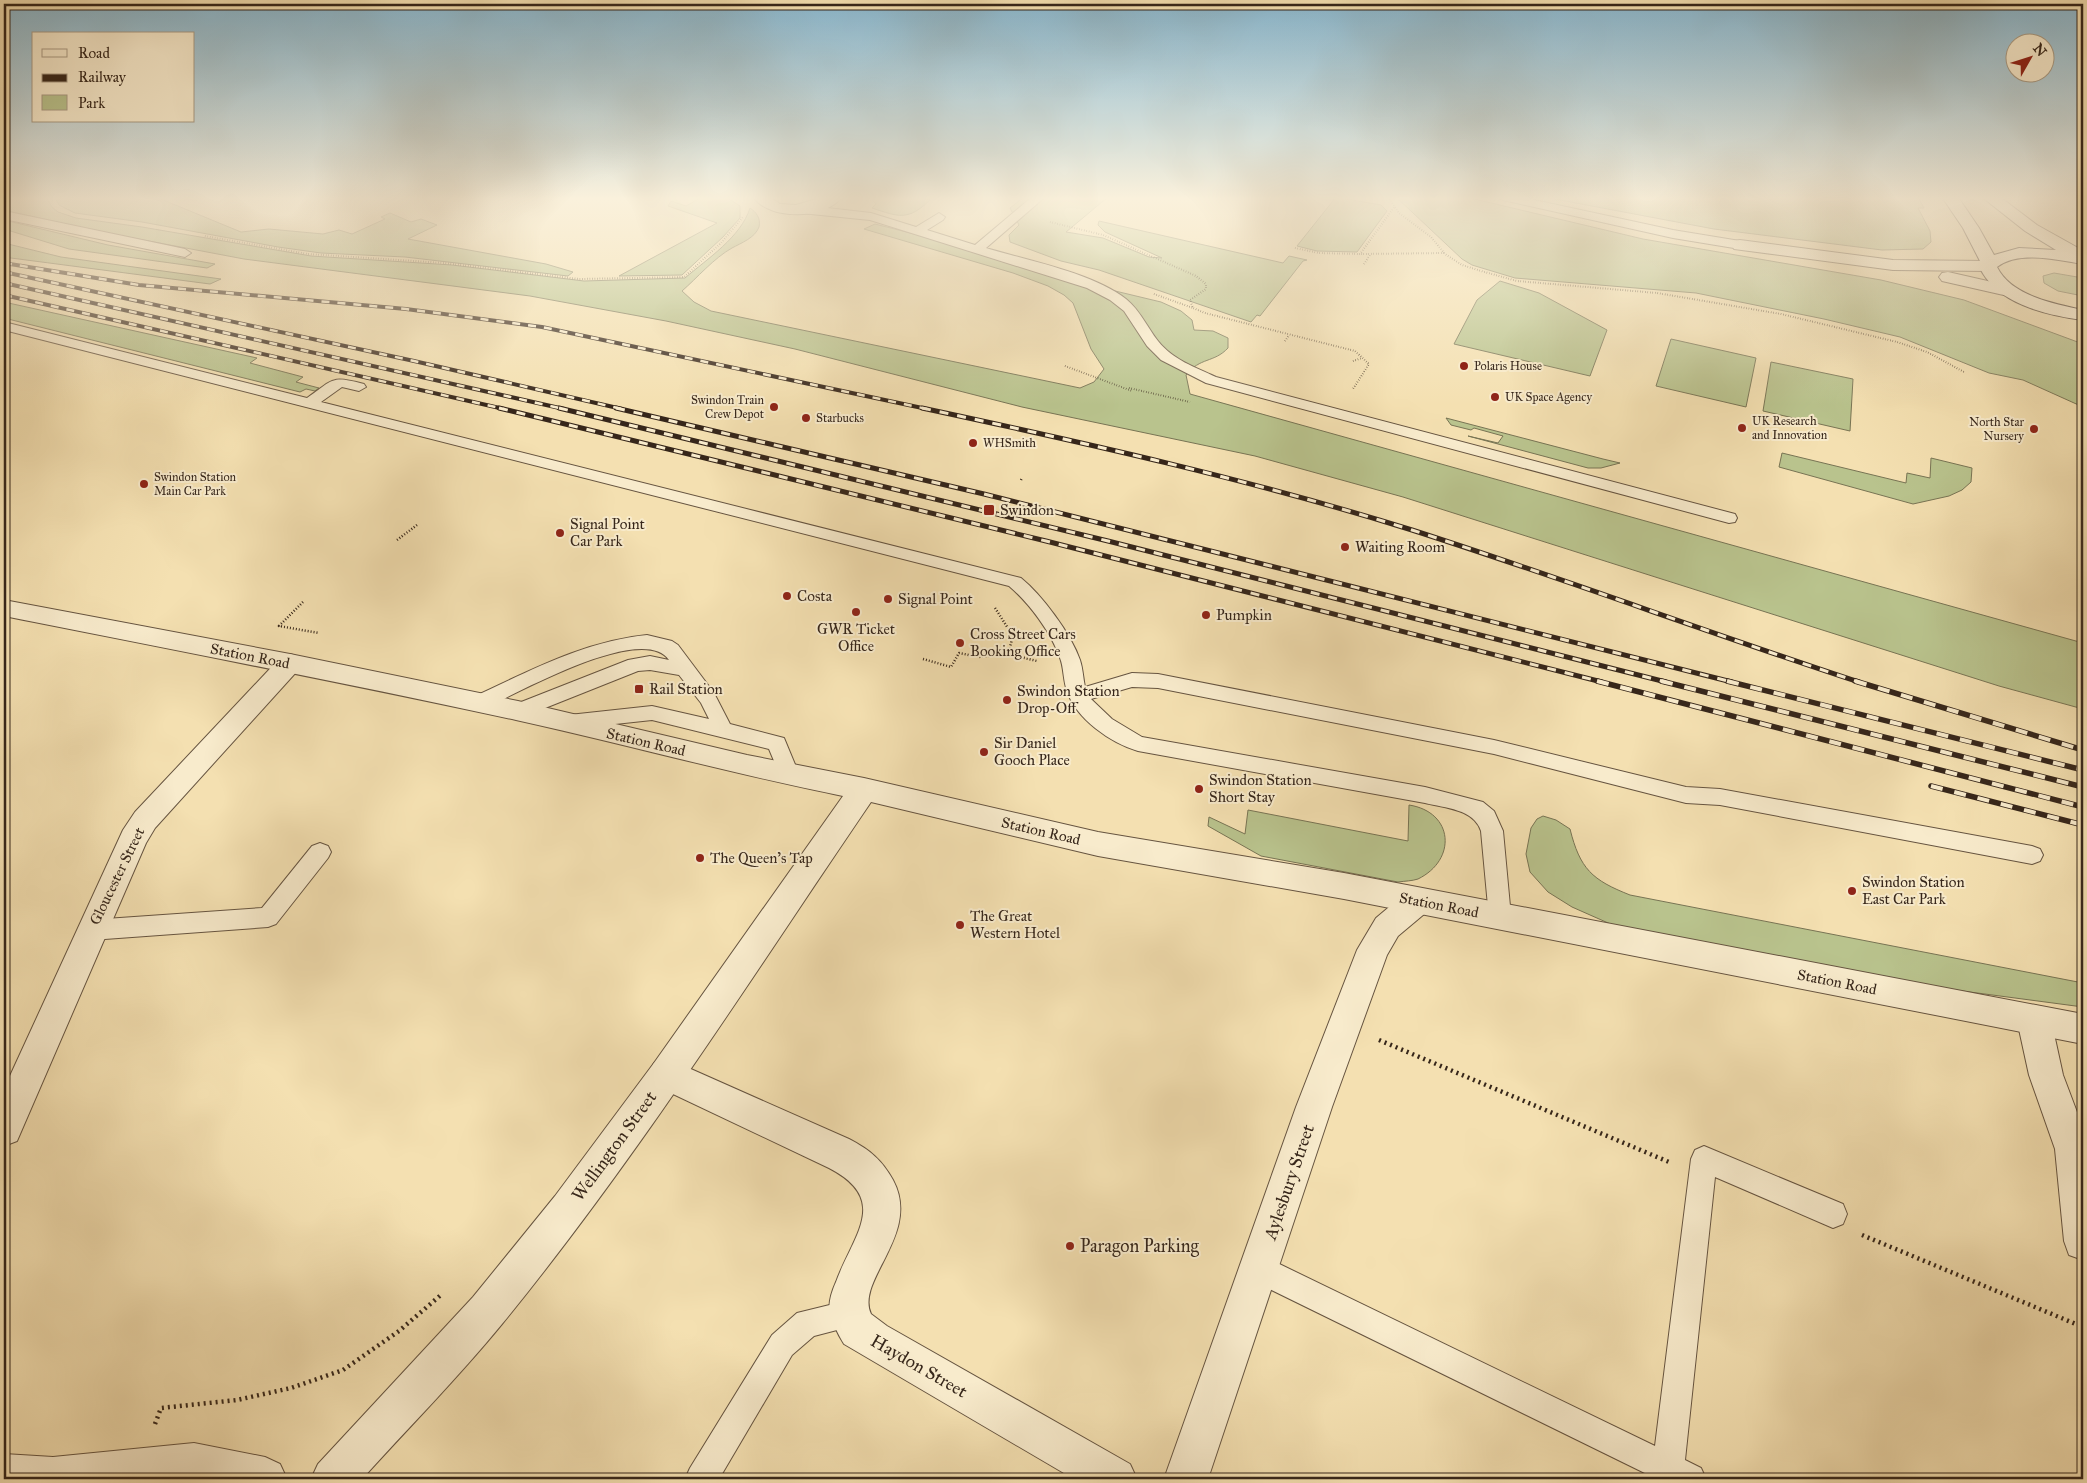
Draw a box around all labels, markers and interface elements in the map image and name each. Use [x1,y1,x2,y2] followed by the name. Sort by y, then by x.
[32,32,195,122] legend
[2004,32,2054,82] north arrow
[2029,40,2050,60] text: N
[78,44,110,62] text: Road
[78,68,127,86] text: Railway
[78,94,105,112] text: Park
[1474,359,1542,373] place label: Polaris House
[1458,360,1470,372] marker: Polaris House
[1505,390,1592,405] place label: UK Space Agency
[1489,391,1501,403] marker: UK Space Agency
[691,393,765,421] place label: Swindon Train Crew Depot
[768,401,780,413] marker: Swindon Train Crew Depot
[816,411,864,425] place label: Starbucks
[800,412,812,424] marker: Starbucks
[1752,414,1828,442] place label: UK Research and Innovation
[1969,415,2024,443] place label: North Star Nursery
[1736,422,1748,434] marker: UK Research and Innovation
[2028,423,2040,435] marker: North Star Nursery
[983,436,1036,450] place label: WHSmith
[967,437,979,449] marker: WHSmith
[154,470,237,498] place label: Swindon Station Main Car Park
[138,478,150,490] marker: Swindon Station Main Car Park
[1000,501,1054,519] place label: Swindon
[982,503,996,517] marker: Swindon
[570,515,646,550] place label: Signal Point Car Park
[554,527,566,539] marker: Signal Point Car Park
[1355,538,1445,556] place label: Waiting Room
[1339,541,1351,553] marker: Waiting Room
[797,587,833,605] place label: Costa
[781,590,793,602] marker: Costa
[898,590,974,608] place label: Signal Point
[882,593,894,605] marker: Signal Point
[850,606,862,618] marker: GWR Ticket Office
[1216,606,1272,624] place label: Pumpkin
[1200,609,1212,621] marker: Pumpkin
[817,620,896,655] place label: GWR Ticket Office
[970,625,1076,660] place label: Cross Street Cars Booking Office
[954,637,966,649] marker: Cross Street Cars Booking Office
[209,639,292,673] street label: Station Road
[649,680,723,698] place label: Rail Station
[1017,682,1120,717] place label: Swindon Station Drop-Off
[633,683,645,695] marker: Rail Station
[1001,694,1013,706] marker: Swindon Station Drop-Off
[605,724,688,760] street label: Station Road
[994,734,1070,769] place label: Sir Daniel Gooch Place
[978,746,990,758] marker: Sir Daniel Gooch Place
[1209,771,1312,806] place label: Swindon Station Short Stay
[1193,783,1205,795] marker: Swindon Station Short Stay
[1000,813,1083,849] street label: Station Road
[86,824,149,928] street label: Gloucester Street
[710,849,813,867] place label: The Queen's Tap
[694,852,706,864] marker: The Queen's Tap
[1862,873,1965,908] place label: Swindon Station East Car Park
[1846,885,1858,897] marker: Swindon Station East Car Park
[1398,888,1481,922] street label: Station Road
[970,907,1061,942] place label: The Great Western Hotel
[954,919,966,931] marker: The Great Western Hotel
[1796,965,1879,999] street label: Station Road
[567,1086,662,1206] street label: Wellington Street
[1259,1121,1319,1244] street label: Aylesbury Street
[1080,1235,1199,1258] place label: Paragon Parking
[1064,1240,1076,1252] marker: Paragon Parking
[867,1330,972,1403] street label: Haydon Street

